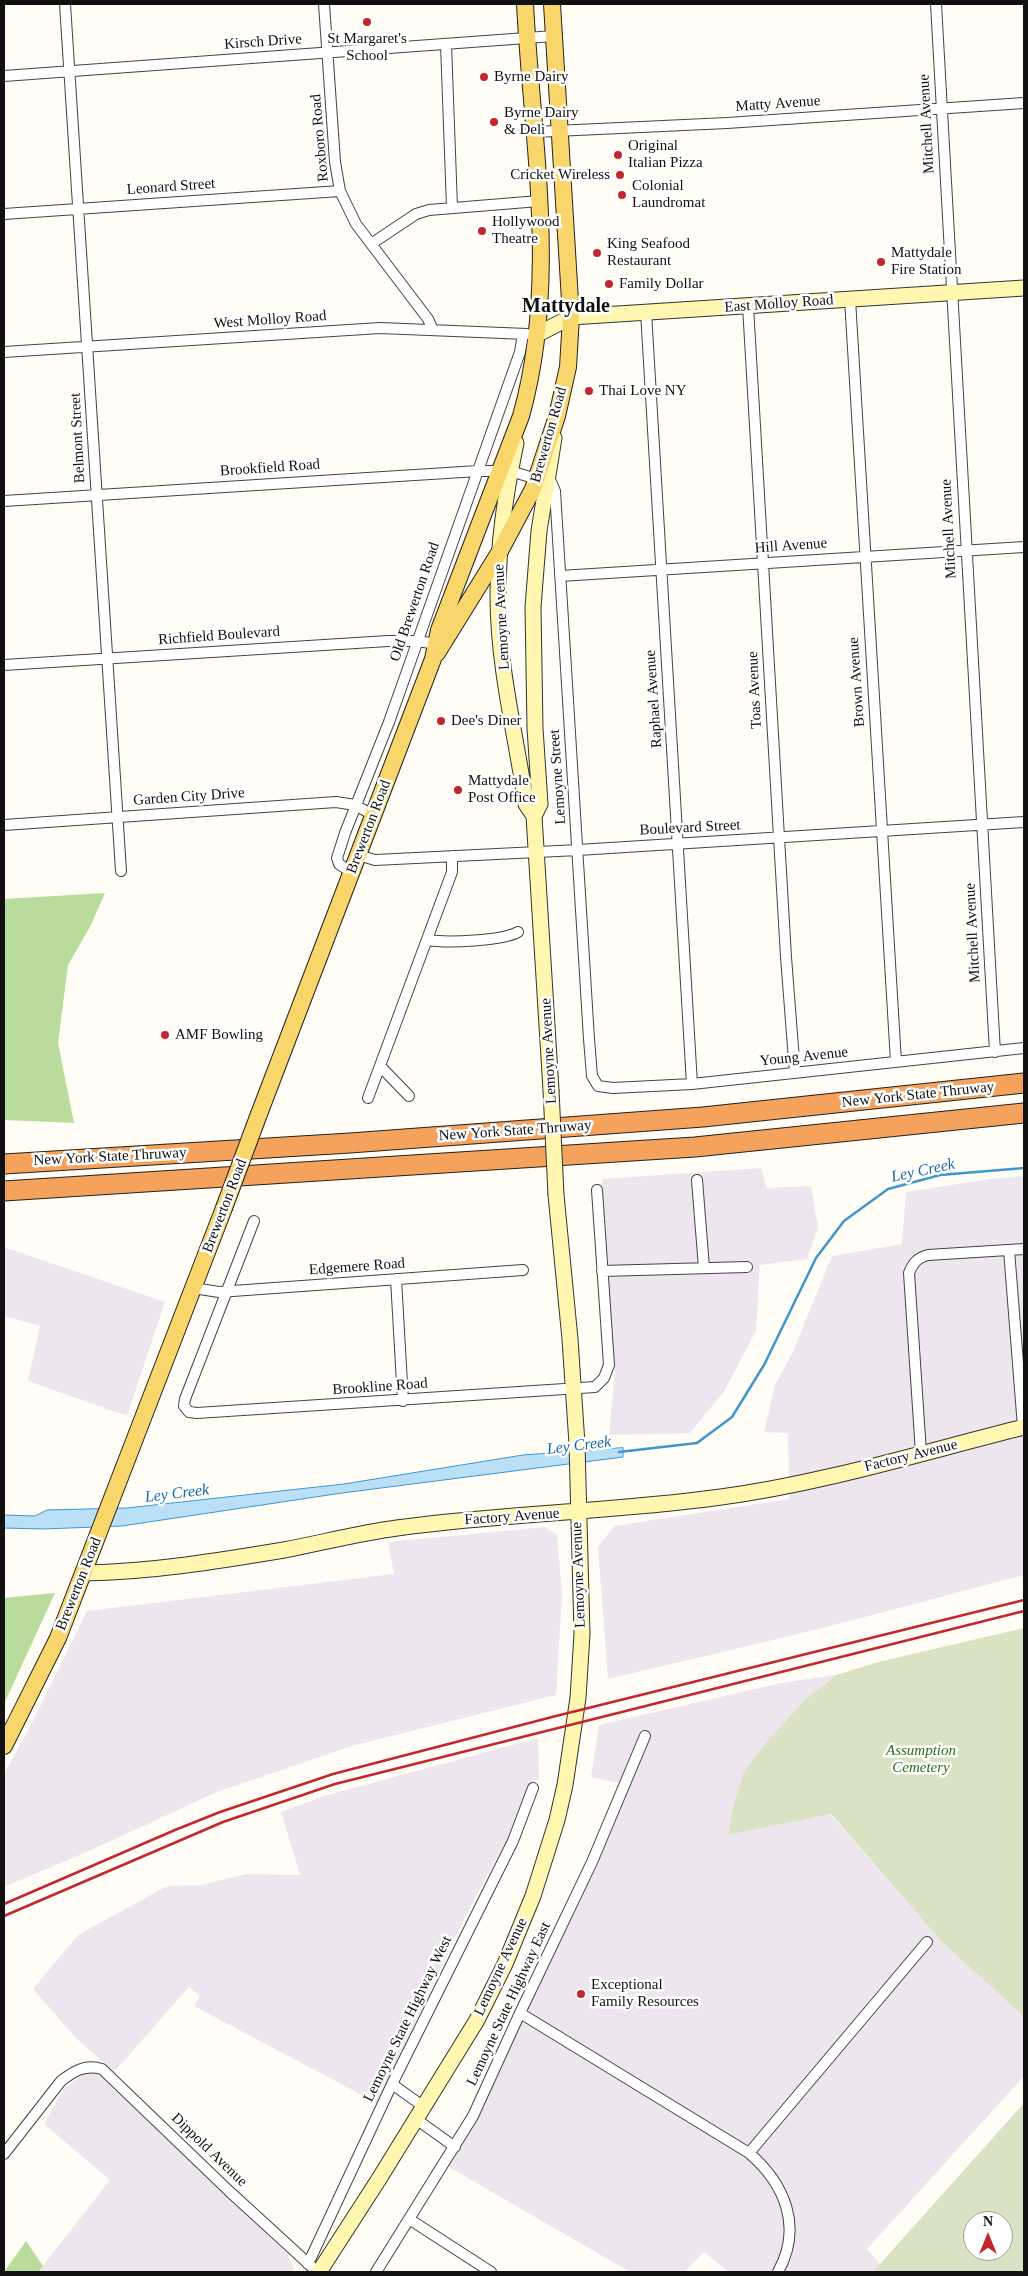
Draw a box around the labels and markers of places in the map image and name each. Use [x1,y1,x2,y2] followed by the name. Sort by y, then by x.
[361,16,373,28] marker: St Margaret's School
[327,30,407,65] place label: St Margaret's School
[494,68,569,86] place label: Byrne Dairy
[478,71,490,83] marker: Byrne Dairy
[504,104,579,139] place label: Byrne Dairy & Deli
[488,116,500,128] marker: Byrne Dairy & Deli
[628,137,703,172] place label: Original Italian Pizza
[612,149,624,161] marker: Original Italian Pizza
[510,166,610,184] place label: Cricket Wireless
[614,169,626,181] marker: Cricket Wireless
[632,177,705,212] place label: Colonial Laundromat
[616,189,628,201] marker: Colonial Laundromat
[492,213,560,248] place label: Hollywood Theatre
[476,225,488,237] marker: Hollywood Theatre
[607,235,690,270] place label: King Seafood Restaurant
[891,244,961,279] place label: Mattydale Fire Station
[591,247,603,259] marker: King Seafood Restaurant
[875,256,887,268] marker: Mattydale Fire Station
[619,275,704,293] place label: Family Dollar
[603,278,615,290] marker: Family Dollar
[599,382,686,400] place label: Thai Love NY
[583,385,595,397] marker: Thai Love NY
[451,712,522,730] place label: Dee's Diner
[435,715,447,727] marker: Dee's Diner
[468,772,536,807] place label: Mattydale Post Office
[452,784,464,796] marker: Mattydale Post Office
[175,1026,263,1044] place label: AMF Bowling
[159,1029,171,1041] marker: AMF Bowling
[591,1976,699,2011] place label: Exceptional Family Resources
[575,1988,587,2000] marker: Exceptional Family Resources

